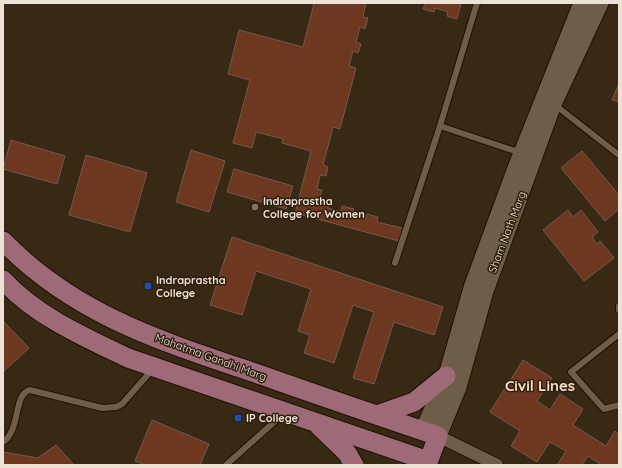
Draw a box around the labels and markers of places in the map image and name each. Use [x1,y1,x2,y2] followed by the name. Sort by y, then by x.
[263,194,365,221] place label: Indraprastha College for Women
[250,202,260,212] marker: Indraprastha College for Women
[156,273,226,300] place label: Indraprastha College
[143,281,153,291] marker: Indraprastha College
[246,411,299,425] place label: IP College
[233,413,243,423] marker: IP College

